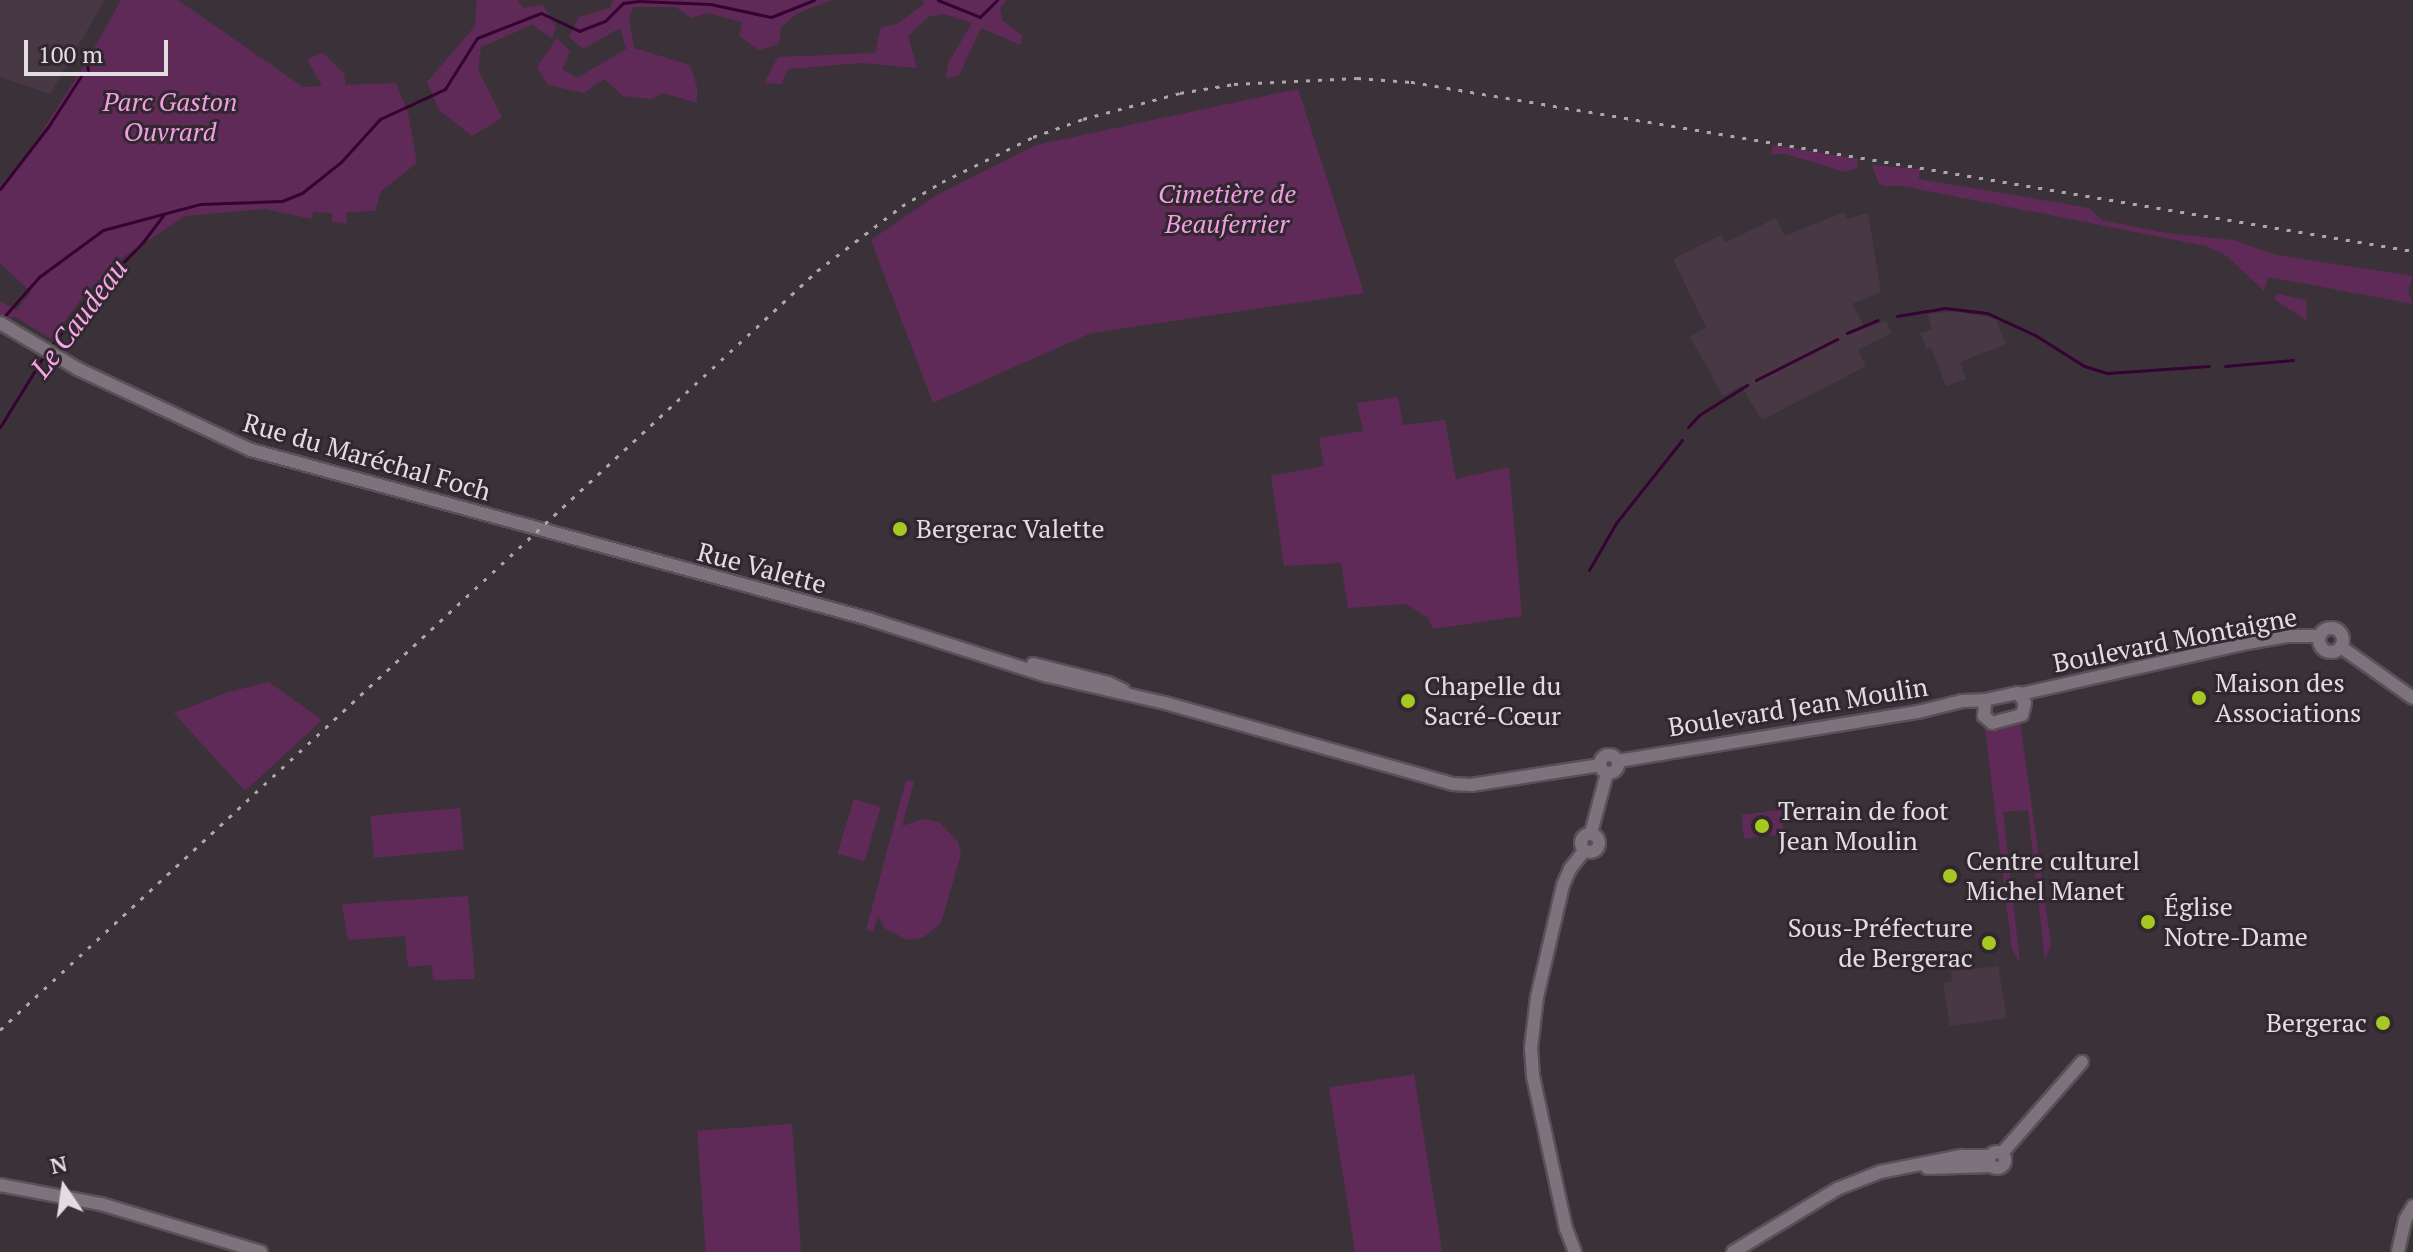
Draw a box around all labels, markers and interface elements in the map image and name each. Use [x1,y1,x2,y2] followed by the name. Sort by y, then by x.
[28,24,172,74] scale bar
[38,38,103,70] text: 100 m
[102,86,238,148] park label: Parc Gaston Ouvrard
[1158,178,1296,240] park label: Cimetière de Beauferrier
[23,252,135,384] water label: Le Caudeau
[240,407,494,507] street label: Rue du Maréchal Foch
[916,513,1105,545] place label: Bergerac Valette
[891,520,909,538] marker: Bergerac Valette
[694,536,830,600] street label: Rue Valette
[2050,601,2300,679] street label: Boulevard Montaigne
[2215,667,2361,728] place label: Maison des Associations
[1424,670,1561,732] place label: Chapelle du Sacré-Cœur
[1666,671,1930,743] street label: Boulevard Jean Moulin
[2190,689,2208,707] marker: Maison des Associations
[1399,692,1417,710] marker: Chapelle du Sacré-Cœur
[1778,795,1949,856] place label: Terrain de foot Jean Moulin
[1753,817,1771,835] marker: Terrain de foot Jean Moulin
[1966,845,2140,906] place label: Centre culturel Michel Manet
[1941,867,1959,885] marker: Centre culturel Michel Manet
[2164,891,2308,952] place label: Église Notre-Dame
[1788,912,1973,974] place label: Sous-Préfecture de Bergerac
[2139,913,2157,931] marker: Église Notre-Dame
[1980,934,1998,952] marker: Sous-Préfecture de Bergerac
[2266,1007,2367,1039] place label: Bergerac
[2374,1014,2392,1032] marker: Bergerac
[24,1148,104,1228] north arrow
[47,1148,70,1180] text: N

